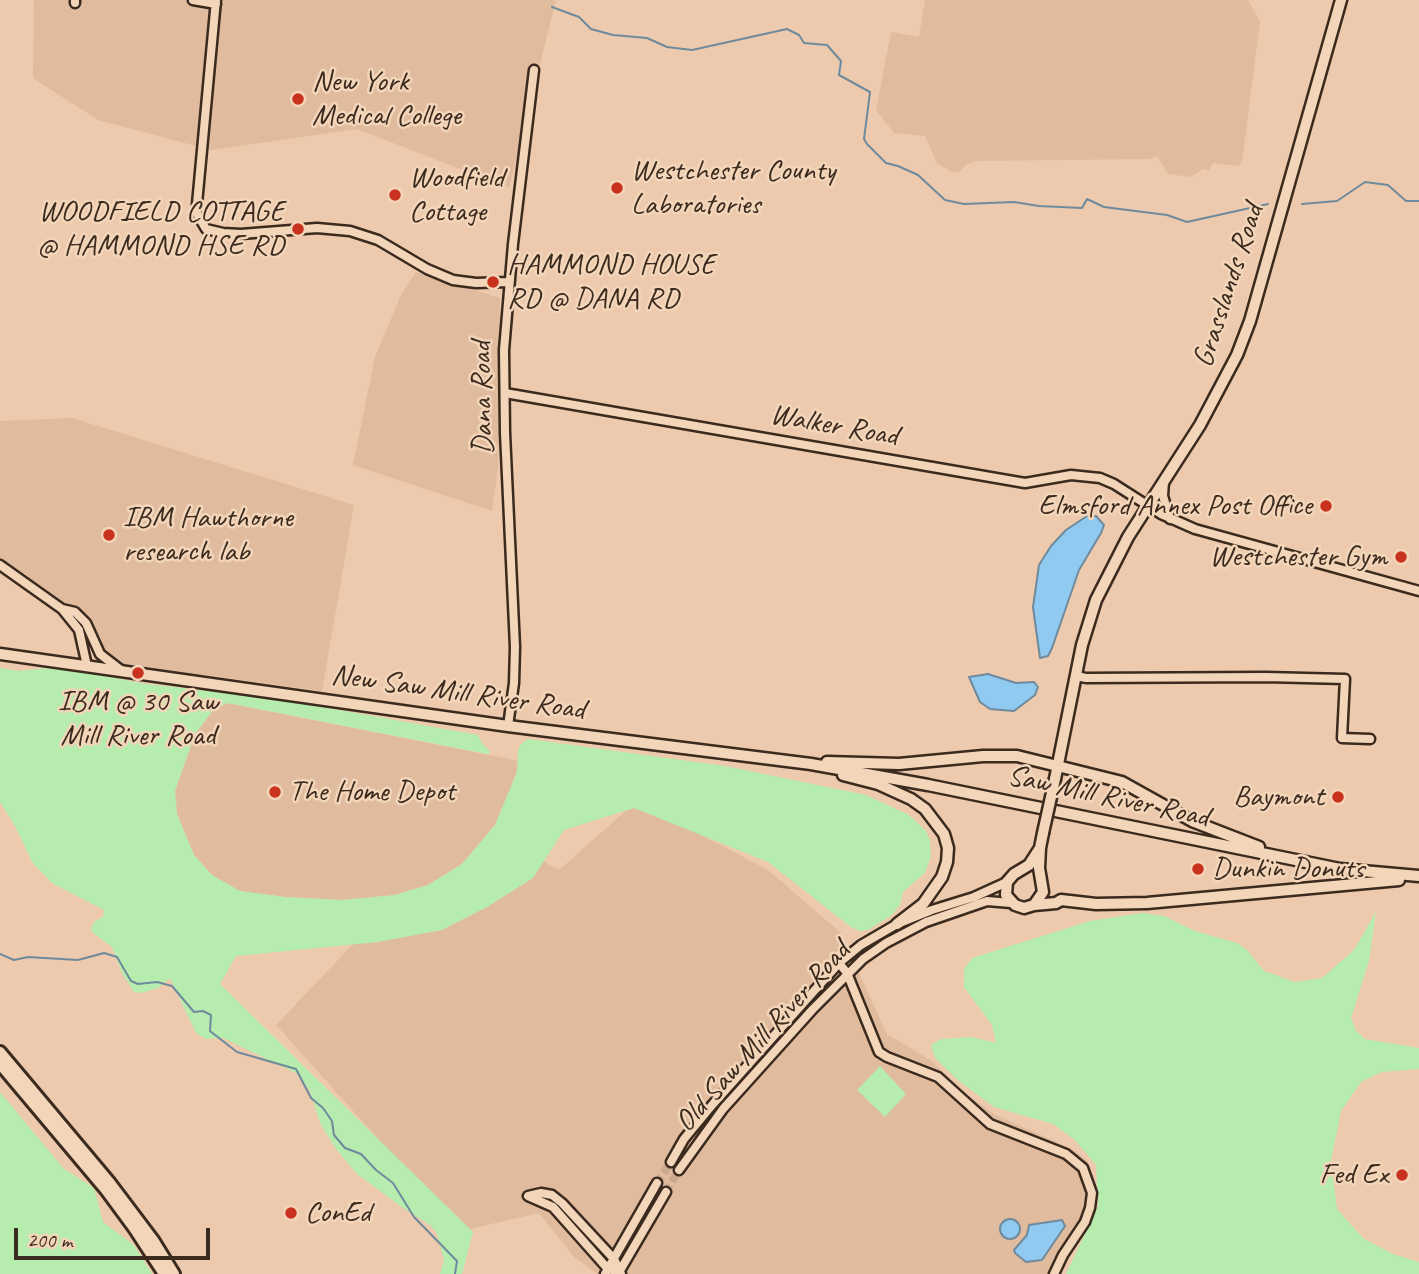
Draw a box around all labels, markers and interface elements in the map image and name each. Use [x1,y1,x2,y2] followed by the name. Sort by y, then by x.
[312,64,461,134] place label: New York Medical College
[290,91,306,107] marker: New York Medical College
[631,153,835,224] place label: Westchester County Laboratories
[409,160,504,230] place label: Woodfield Cottage
[609,180,625,196] marker: Westchester County Laboratories
[387,187,403,203] marker: Woodfield Cottage
[37,194,284,264] place label: WOODFIELD COTTAGE @ HAMMOND HSE RD
[1186,200,1272,372] street label: Grasslands Road
[290,221,306,237] marker: WOODFIELD COTTAGE @ HAMMOND HSE RD
[507,247,715,318] place label: HAMMOND HOUSE RD @ DANA RD
[485,274,501,290] marker: HAMMOND HOUSE RD @ DANA RD
[464,341,502,455] street label: Dana Road
[767,397,901,455] street label: Walker Road
[1038,488,1312,524] place label: Elmsford Annex Post Office
[1318,498,1334,514] marker: Elmsford Annex Post Office
[123,500,293,570] place label: IBM Hawthorne research lab
[101,527,117,543] marker: IBM Hawthorne research lab
[1209,539,1387,575] place label: Westchester Gym
[1393,549,1409,565] marker: Westchester Gym
[329,657,587,729] street label: New Saw Mill River Road
[130,665,146,681] marker: IBM @ 30 Saw Mill River Road
[58,684,218,754] place label: IBM @ 30 Saw Mill River Road
[1004,758,1212,836] street label: Saw Mill River Road
[289,774,455,810] place label: The Home Depot
[1233,779,1324,815] place label: Baymont
[267,784,283,800] marker: The Home Depot
[1330,789,1346,805] marker: Baymont
[1212,851,1364,887] place label: Dunkin Donuts
[1190,861,1206,877] marker: Dunkin Donuts
[668,934,858,1140] street label: Old Saw Mill River Road
[1320,1157,1388,1193] place label: Fed Ex
[1394,1167,1410,1183] marker: Fed Ex
[305,1195,371,1231] place label: ConEd
[283,1205,299,1221] marker: ConEd
[18,1214,214,1258] scale bar
[27,1227,72,1253] text: 200 m

